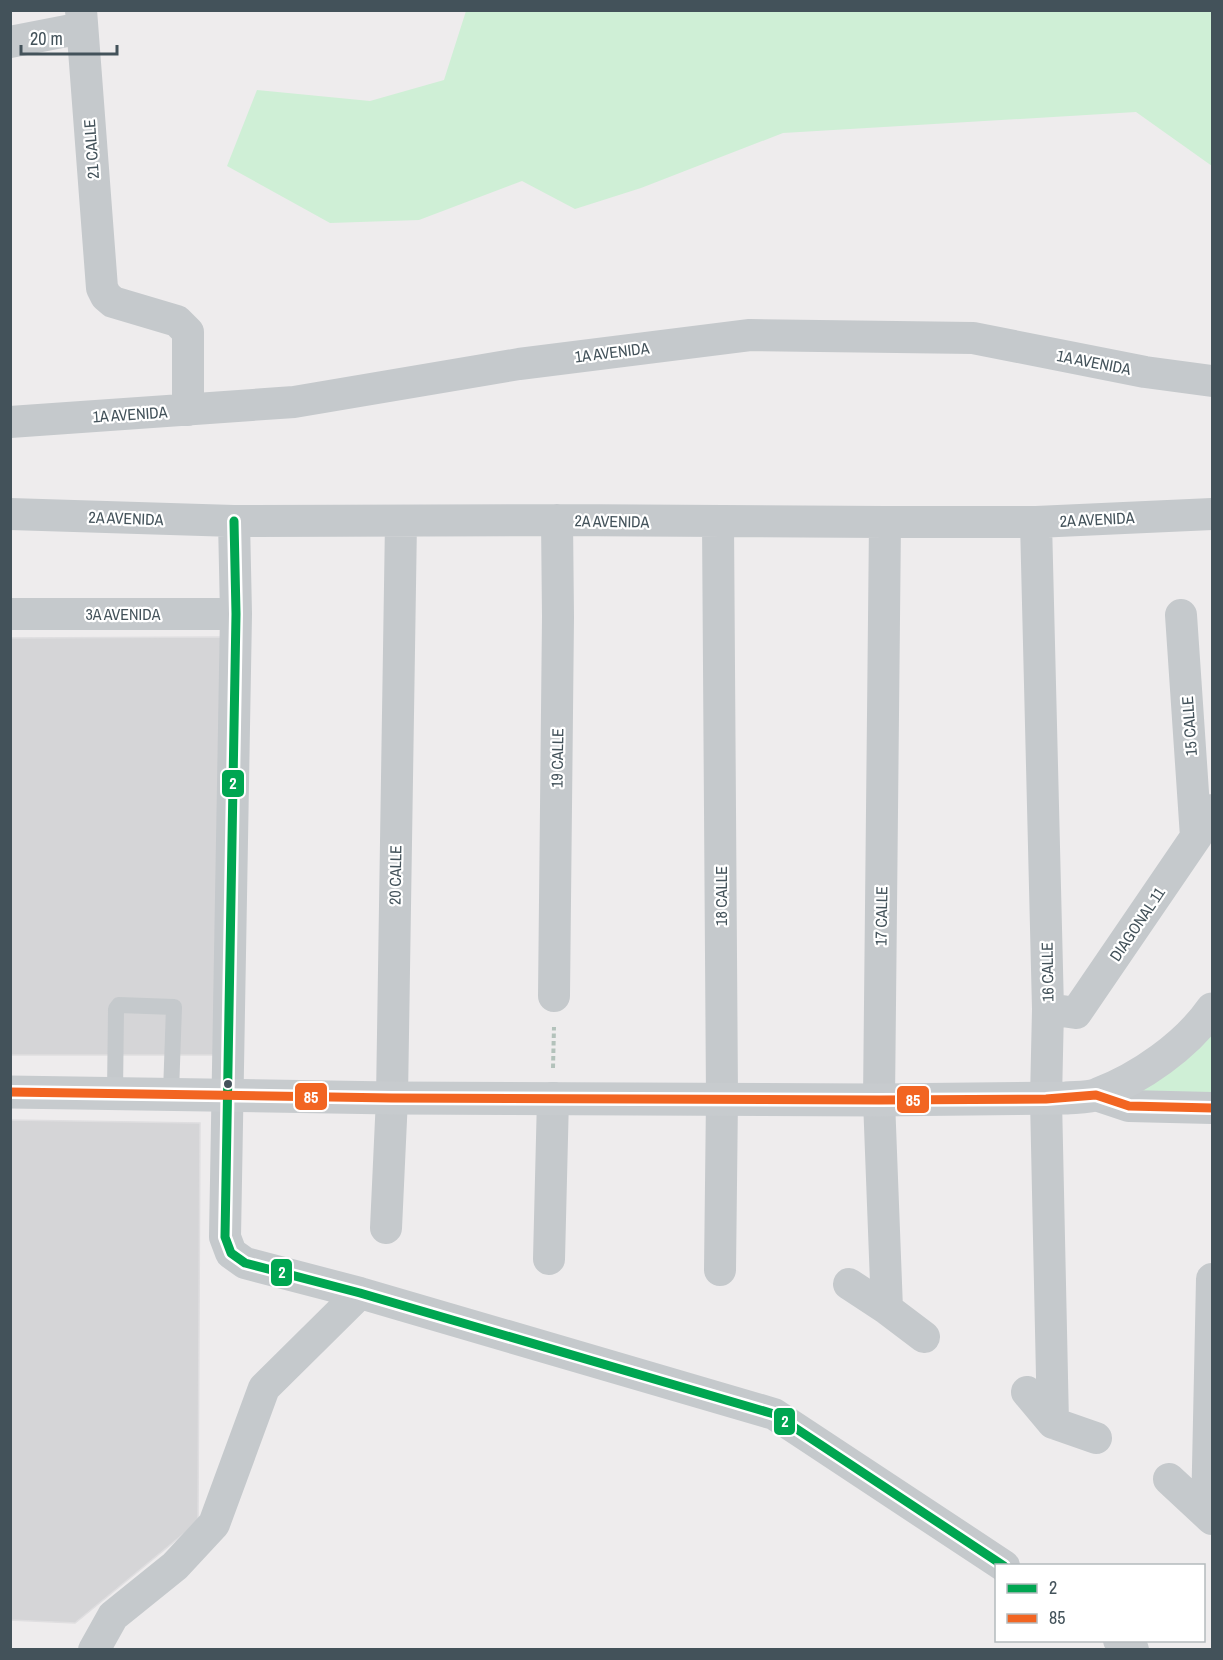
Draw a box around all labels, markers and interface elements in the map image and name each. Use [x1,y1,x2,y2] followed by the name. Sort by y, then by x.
[21,18,117,56] scale bar
[30,26,63,51] text: 20 m
[78,118,104,180] street label: 21 CALLE
[573,336,651,367] street label: 1A AVENIDA
[1055,344,1133,380] street label: 1A AVENIDA
[92,400,168,428] street label: 1A AVENIDA
[88,506,164,530] street label: 2A AVENIDA
[1059,506,1135,532] street label: 2A AVENIDA
[574,509,650,533] street label: 2A AVENIDA
[86,603,161,625] street label: 3A AVENIDA
[1176,695,1202,757] street label: 15 CALLE
[545,728,569,788] street label: 19 CALLE
[221,769,245,798] line badge: 2
[229,772,237,794] text: 2
[383,845,407,905] street label: 20 CALLE
[710,866,732,926] street label: 18 CALLE
[1104,882,1170,965] street label: DIAGONAL 11
[869,886,893,946] street label: 17 CALLE
[1035,942,1059,1002] street label: 16 CALLE
[222,1078,234,1090] unlabelled marker
[294,1082,328,1111] line badge: 85
[896,1085,930,1114] line badge: 85
[304,1086,318,1108] text: 85
[906,1089,920,1111] text: 85
[270,1258,293,1287] line badge: 2
[278,1261,286,1283] text: 2
[773,1407,796,1436] line badge: 2
[781,1410,789,1432] text: 2
[995,1564,1205,1642] legend
[1049,1575,1057,1600] text: 2
[1049,1605,1065,1630] text: 85

